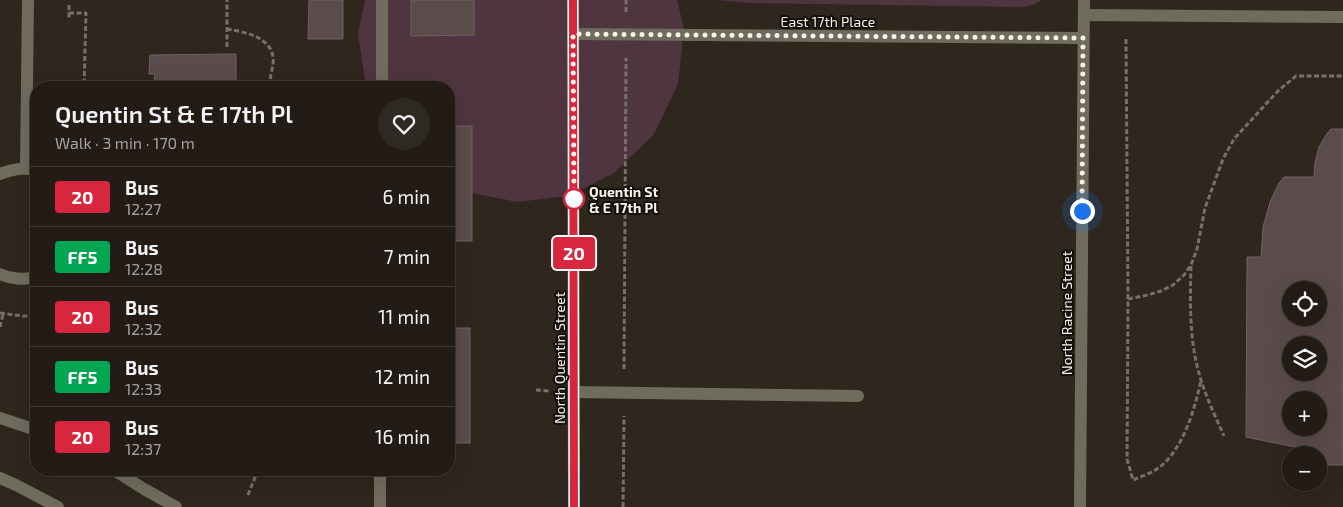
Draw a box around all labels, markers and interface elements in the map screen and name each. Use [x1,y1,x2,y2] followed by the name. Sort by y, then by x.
[781,13,875,30] street label: East 17th Place
[378,98,430,150] button: heart
[55,99,293,128] text: Quentin St & E 17th Pl
[55,133,195,152] text: Walk · 3 min · 170 m
[125,176,159,199] text: Bus
[589,183,658,216] place label: Quentin St & E 17th Pl
[382,185,430,208] text: 6 min
[72,186,93,208] text: 20
[563,188,585,210] marker: Quentin St & E 17th Pl
[125,199,161,218] text: 12:27
[1070,199,1095,224] your location
[125,236,159,259] text: Bus
[552,237,596,269] line badge: 20
[563,242,585,264] text: 20
[384,245,430,268] text: 7 min
[68,246,98,268] text: FF5
[1058,251,1075,375] street label: North Racine Street
[125,259,163,278] text: 12:28
[1282,281,1327,491] map controls
[1282,281,1327,326] button: locate
[551,292,568,424] street label: North Quentin Street
[125,296,159,319] text: Bus
[378,305,430,328] text: 11 min
[72,306,93,328] text: 20
[125,319,162,338] text: 12:32
[1282,336,1327,381] button: layers
[125,356,159,379] text: Bus
[375,365,430,388] text: 12 min
[68,366,98,388] text: FF5
[125,379,162,398] text: 12:33
[1282,391,1327,436] button: +
[125,416,159,439] text: Bus
[375,425,430,448] text: 16 min
[72,426,93,448] text: 20
[125,439,161,458] text: 12:37
[1282,446,1327,491] button: −

